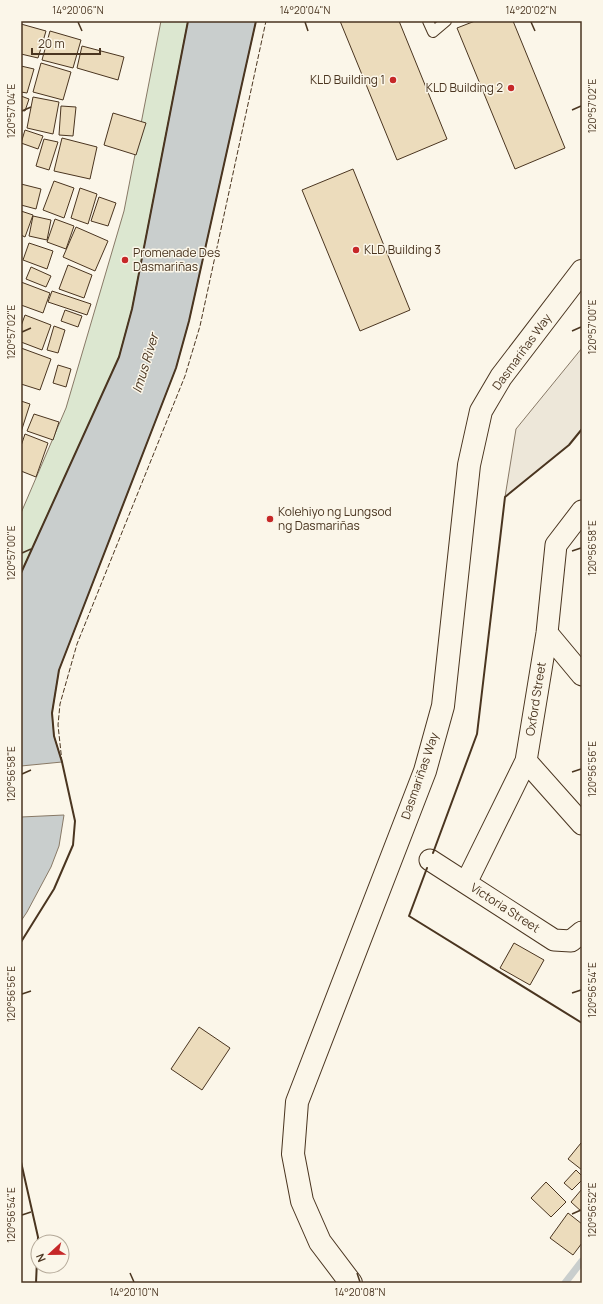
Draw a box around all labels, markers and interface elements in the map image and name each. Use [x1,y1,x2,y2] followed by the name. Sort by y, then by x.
[52,3,104,17] text: 14°20'06"N
[280,3,330,17] text: 14°20'04"N
[506,3,557,17] text: 14°20'02"N
[32,30,100,56] scale bar
[38,35,65,52] text: 20 m
[310,71,385,88] place label: KLD Building 1
[388,75,398,85] marker: KLD Building 1
[585,78,599,133] text: 120°57'02"E
[426,79,503,96] place label: KLD Building 2
[4,83,18,138] text: 120°57'04"E
[506,83,516,93] marker: KLD Building 2
[364,241,441,258] place label: KLD Building 3
[133,244,220,275] place label: Promenade Des Dasmariñas
[351,245,361,255] marker: KLD Building 3
[120,255,130,265] marker: Promenade Des Dasmariñas
[585,299,599,354] text: 120°57'00"E
[4,304,18,359] text: 120°57'02"E
[488,309,556,393] street label: Dasmariñas Way
[127,329,163,395] water label: Imus River
[278,503,392,534] place label: Kolehiyo ng Lungsod ng Dasmariñas
[265,514,275,524] marker: Kolehiyo ng Lungsod ng Dasmariñas
[585,520,599,576] text: 120°56'58"E
[4,525,18,580] text: 120°57'00"E
[521,660,550,737] street label: Oxford Street
[397,730,443,822] street label: Dasmariñas Way
[585,741,599,797] text: 120°56'56"E
[4,746,18,802] text: 120°56'58"E
[467,879,543,936] street label: Victoria Street
[585,962,599,1018] text: 120°56'54"E
[4,966,18,1022] text: 120°56'56"E
[585,1182,599,1238] text: 120°56'52"E
[4,1187,18,1243] text: 120°56'54"E
[30,1234,70,1274] north arrow
[32,1251,49,1264] text: N
[110,1285,159,1299] text: 14°20'10"N
[335,1285,386,1299] text: 14°20'08"N

